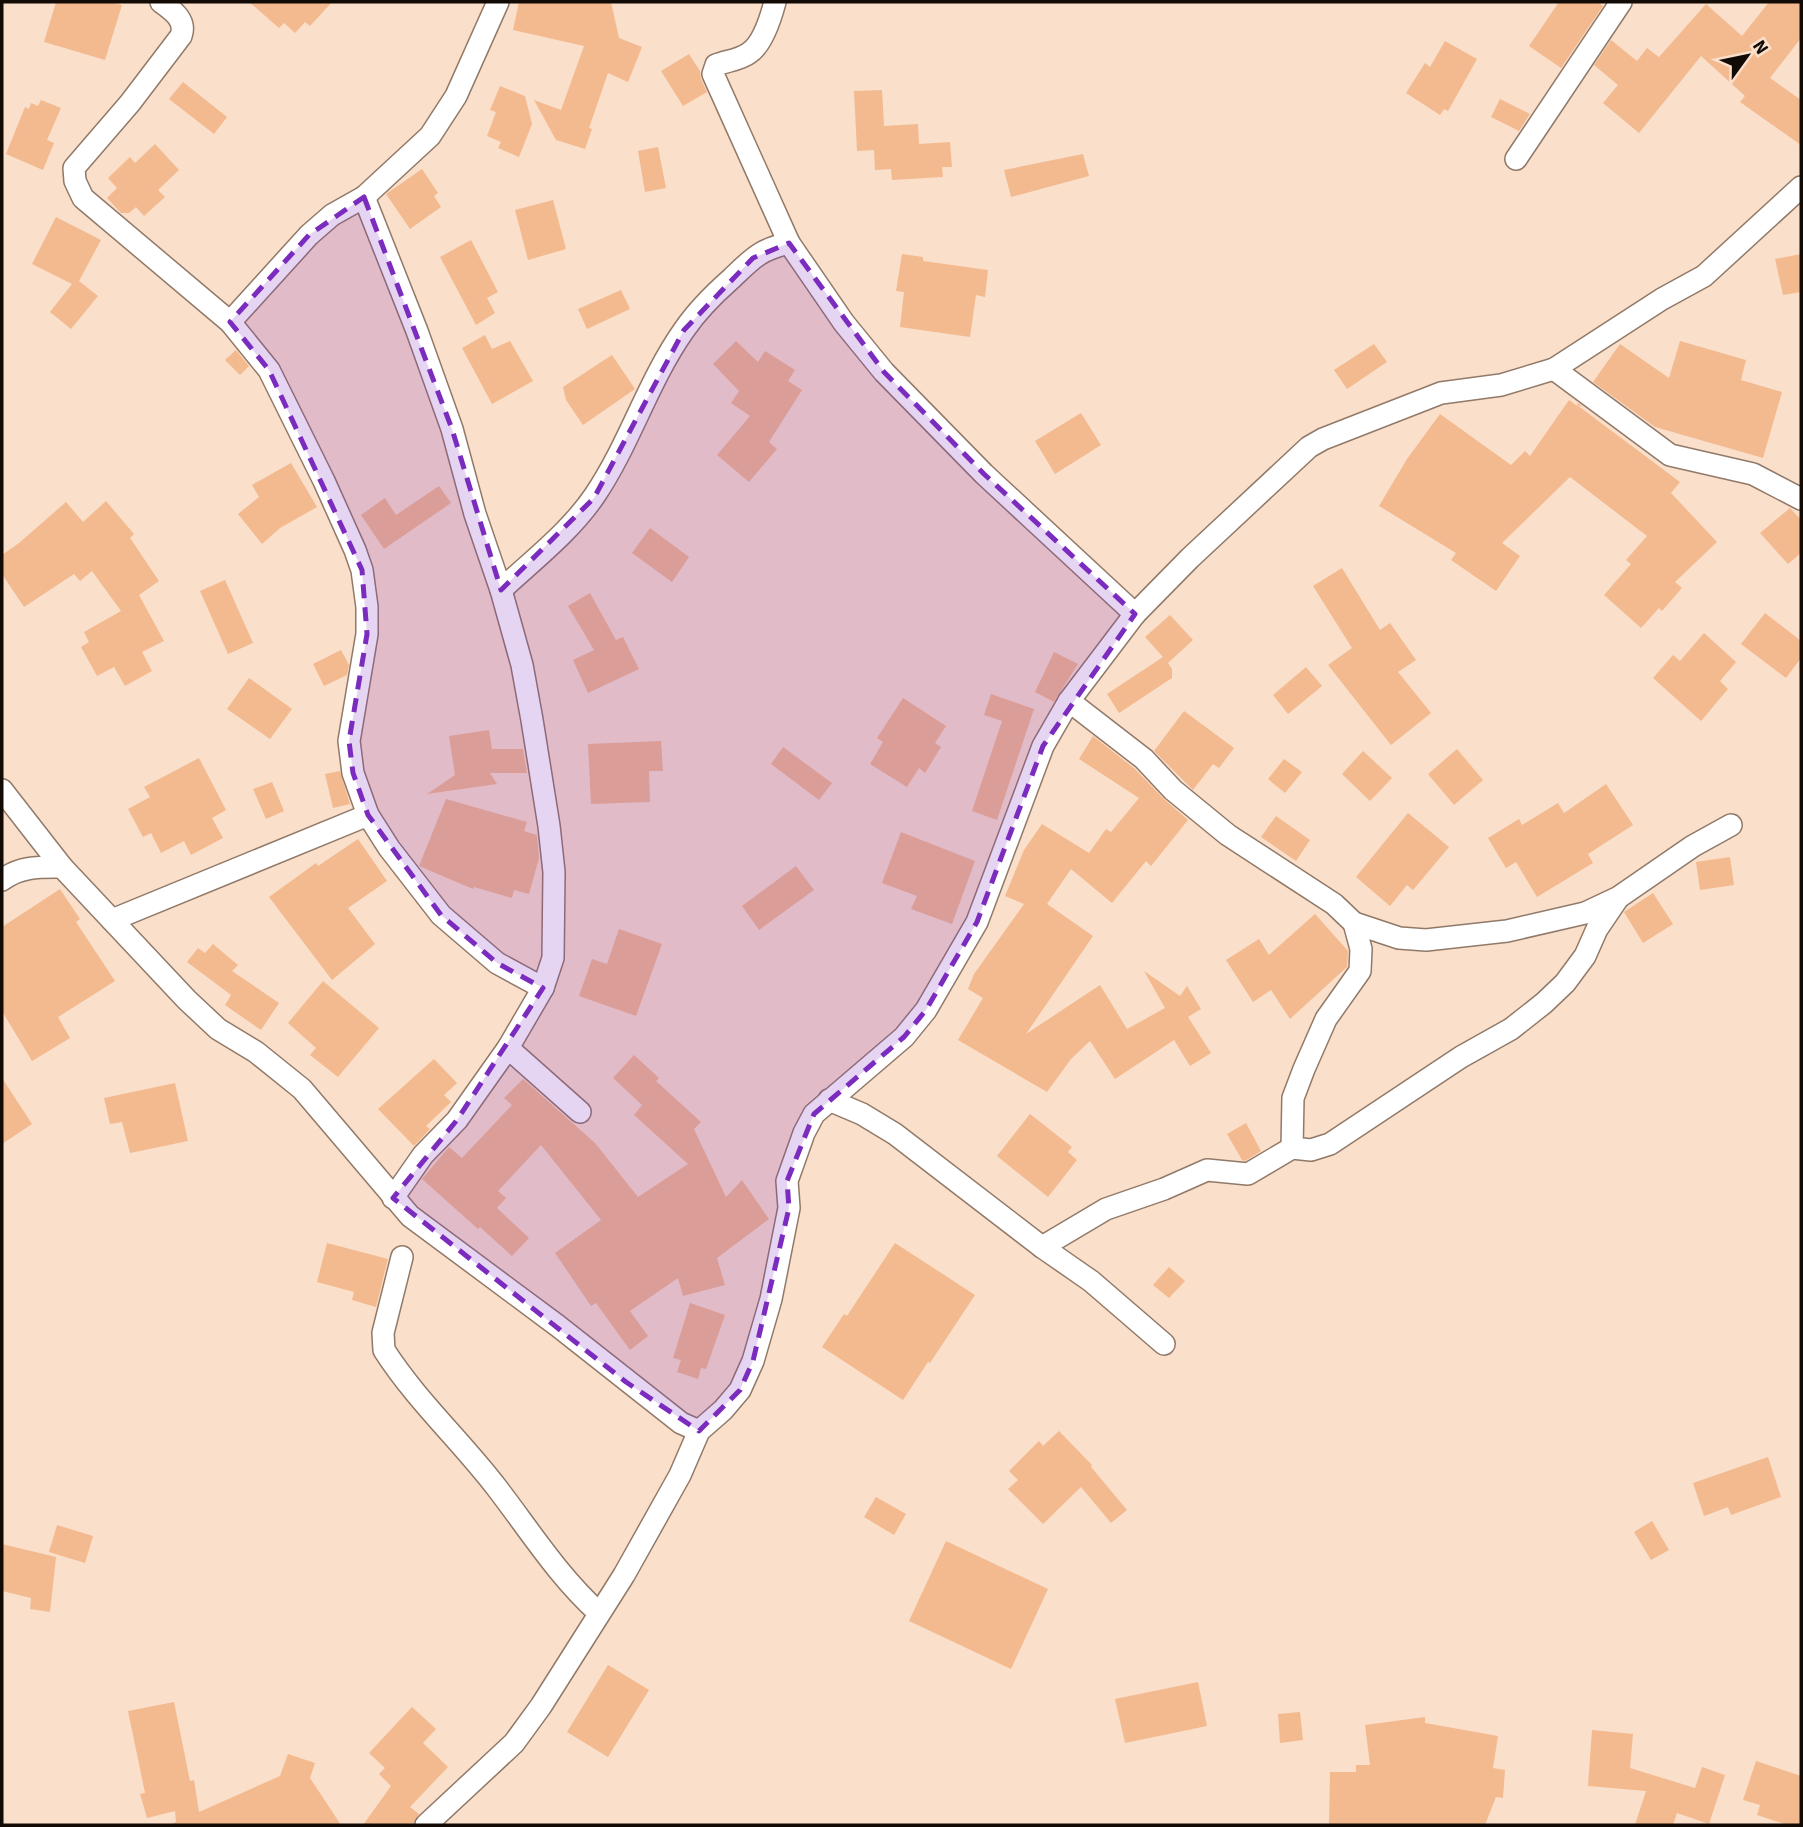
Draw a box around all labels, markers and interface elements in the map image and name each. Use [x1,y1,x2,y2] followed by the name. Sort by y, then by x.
[1712,21,1782,91] north arrow
[1745,35,1775,60] text: N

